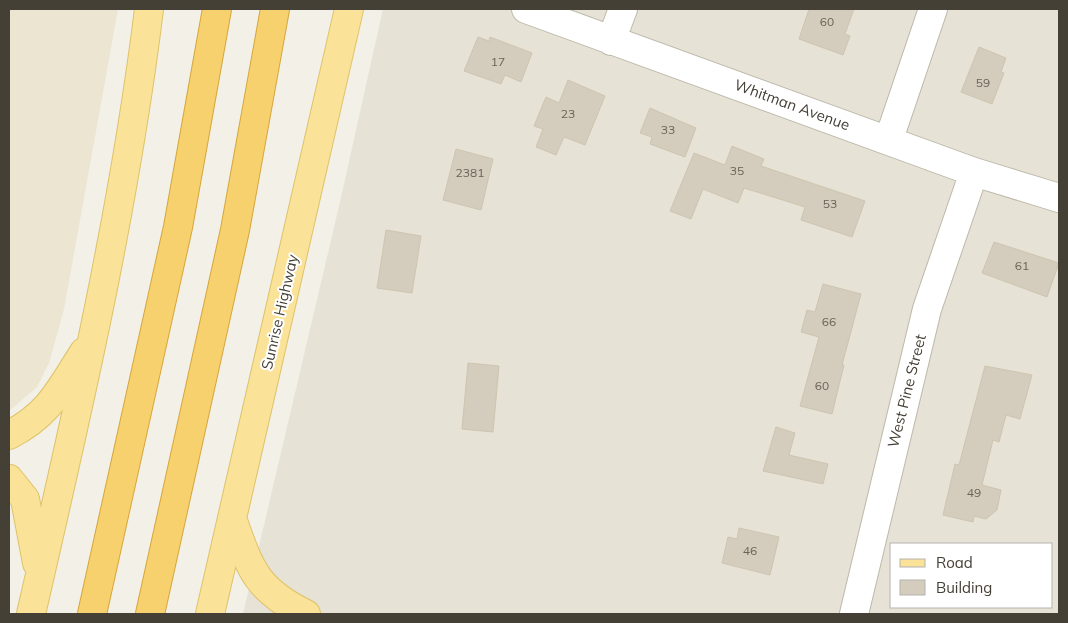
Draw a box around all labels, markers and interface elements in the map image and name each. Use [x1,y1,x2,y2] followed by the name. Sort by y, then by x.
[820,14,834,29] house number: 60
[491,54,505,69] house number: 17
[732,75,852,134] street label: Whitman Avenue
[976,75,990,90] house number: 59
[561,106,575,121] house number: 23
[661,122,675,137] house number: 33
[730,163,744,178] house number: 35
[456,165,484,180] house number: 2381
[823,196,837,211] house number: 53
[257,252,302,371] street label: Sunrise Highway
[1015,258,1029,273] house number: 61
[822,314,836,329] house number: 66
[883,332,930,450] street label: West Pine Street
[815,378,829,393] house number: 60
[967,485,981,500] house number: 49
[743,543,757,558] house number: 46
[890,543,1053,608] legend
[936,553,973,572] text: Road
[936,578,992,597] text: Building

